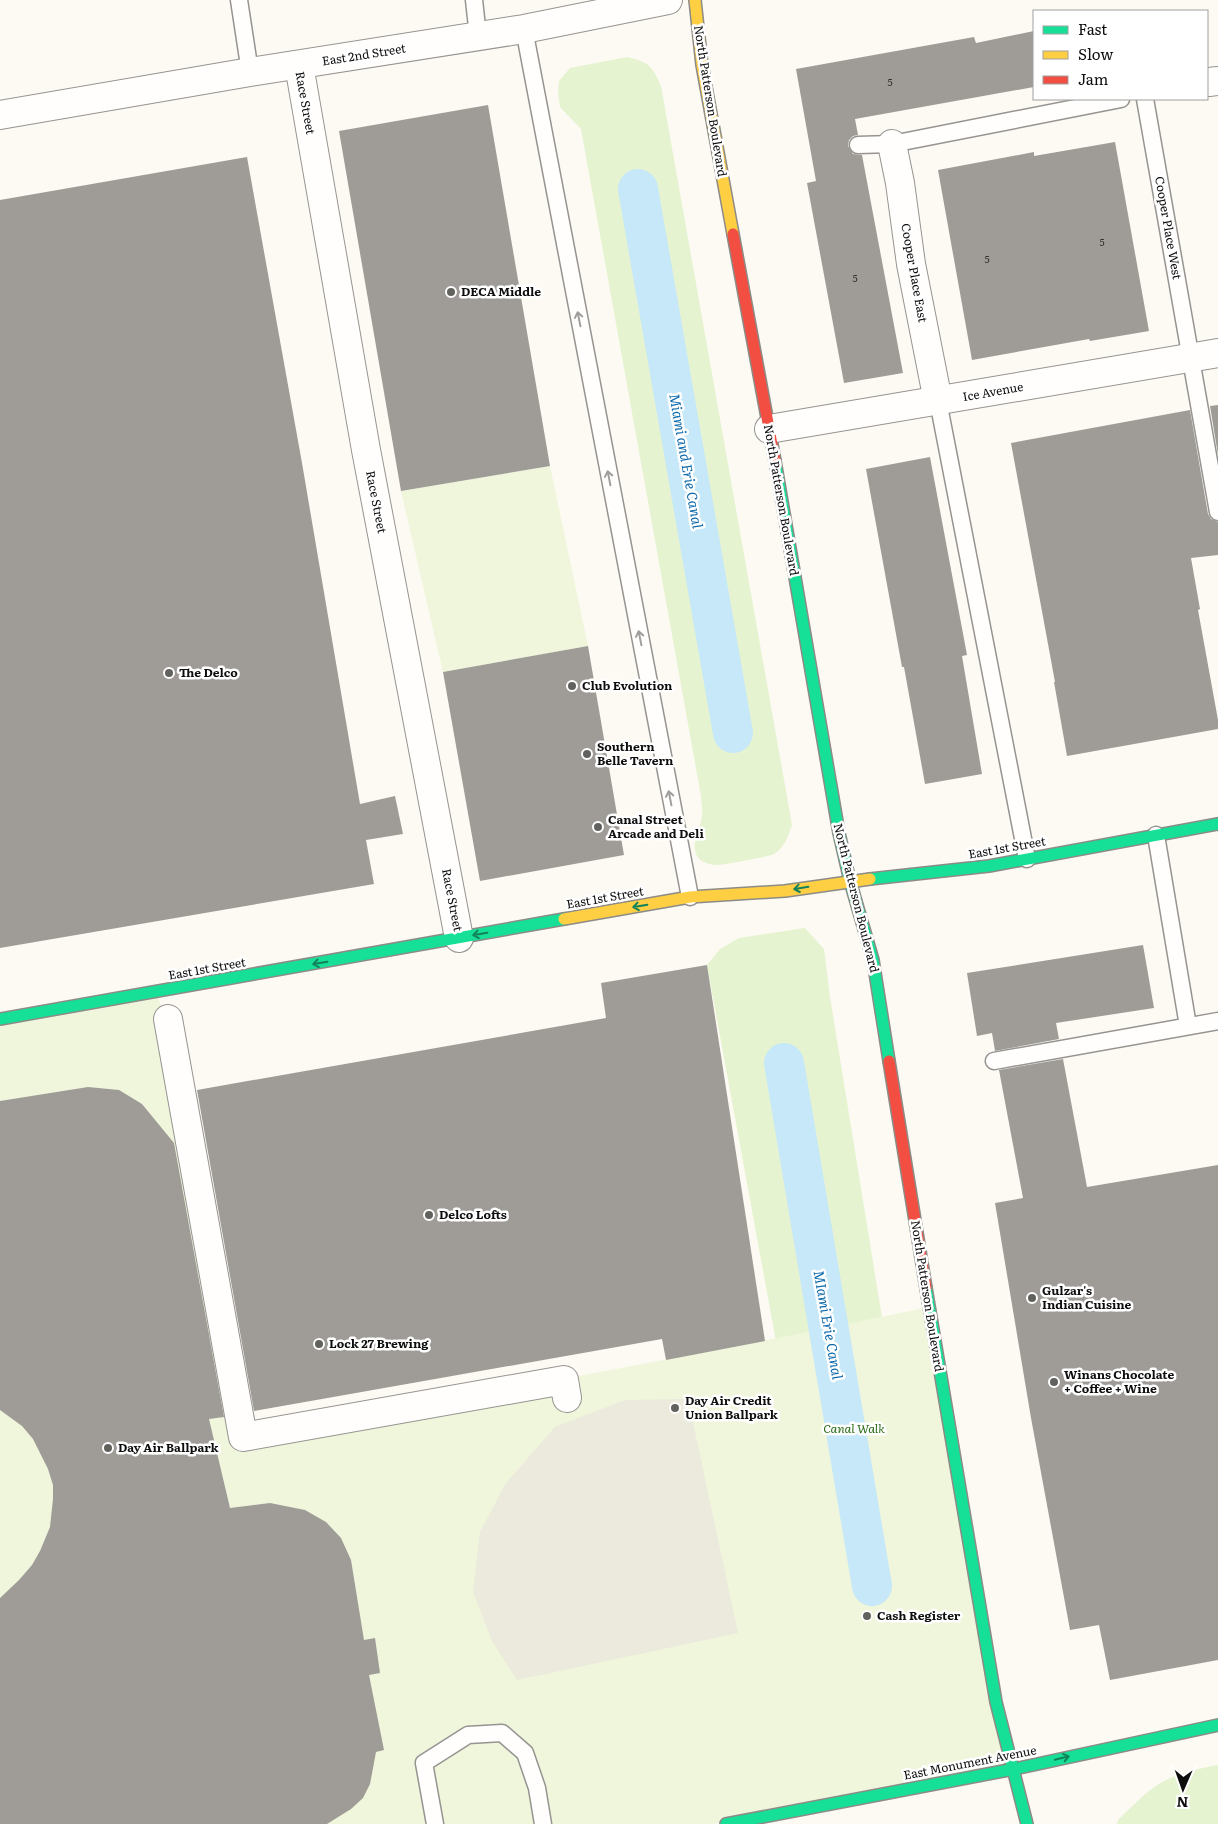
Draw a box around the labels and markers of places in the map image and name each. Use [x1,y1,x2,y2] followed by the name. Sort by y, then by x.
[461,282,541,300] place label: DECA Middle
[445,286,457,298] marker: DECA Middle
[179,663,238,681] place label: The Delco
[163,667,175,679] marker: The Delco
[582,676,673,694] place label: Club Evolution
[566,680,578,692] marker: Club Evolution
[597,737,674,769] place label: Southern Belle Tavern
[581,748,593,760] marker: Southern Belle Tavern
[608,810,704,842] place label: Canal Street Arcade and Deli
[592,821,604,833] marker: Canal Street Arcade and Deli
[439,1205,507,1223] place label: Delco Lofts
[423,1209,435,1221] marker: Delco Lofts
[1042,1281,1132,1313] place label: Gulzar's Indian Cuisine
[1026,1292,1038,1304] marker: Gulzar's Indian Cuisine
[329,1334,429,1352] place label: Lock 27 Brewing
[313,1338,325,1350] marker: Lock 27 Brewing
[1064,1365,1175,1397] place label: Winans Chocolate + Coffee + Wine
[1048,1376,1060,1388] marker: Winans Chocolate + Coffee + Wine
[685,1391,779,1423] place label: Day Air Credit Union Ballpark
[669,1402,681,1414] marker: Day Air Credit Union Ballpark
[118,1438,220,1456] place label: Day Air Ballpark
[102,1442,114,1454] marker: Day Air Ballpark
[877,1606,961,1624] place label: Cash Register
[861,1610,873,1622] marker: Cash Register

